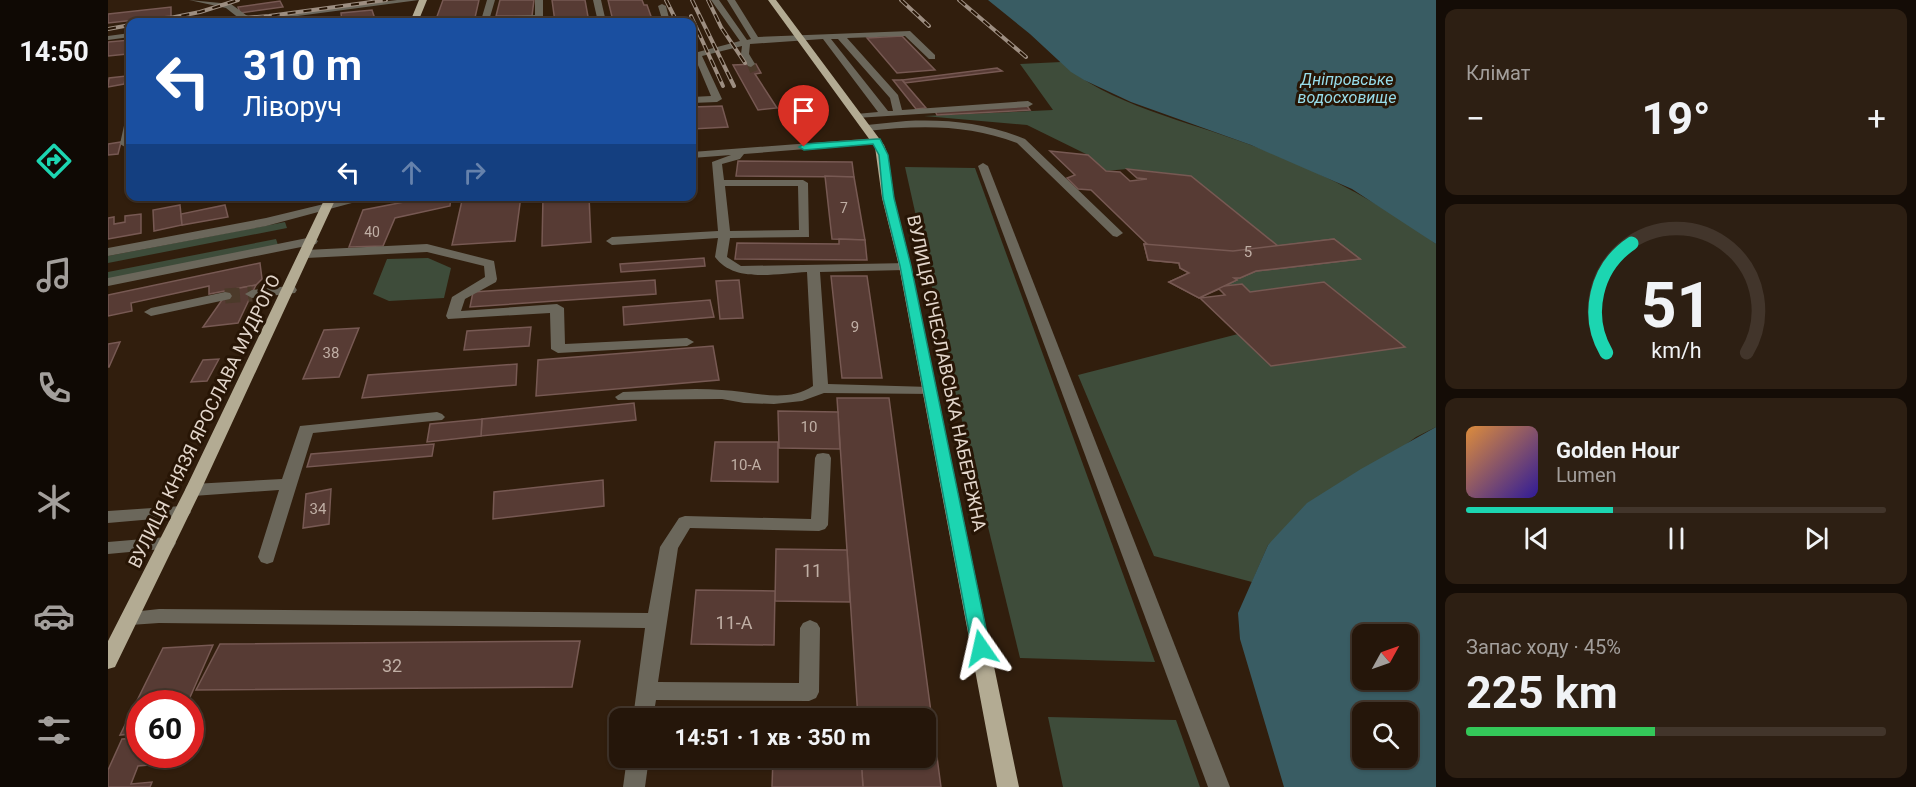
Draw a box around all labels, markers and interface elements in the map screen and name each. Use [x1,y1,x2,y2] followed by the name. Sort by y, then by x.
[19,36,89,68] text: 14:50
[243,41,362,90] text: 310 m
[144,42,222,120] icon: left
[1466,61,1530,85] text: Клімат
[1298,70,1396,107] water label: Дніпровське водосховище
[778,85,829,147] pin
[243,91,342,123] text: Ліворуч
[1641,92,1711,145] text: 19°
[787,94,820,127] icon: arrive
[1466,99,1485,138] text: −
[1867,99,1886,138] text: +
[33,140,75,182] icon: directions
[332,156,365,189] icon: left
[395,156,428,189] icon: ahead
[458,156,491,189] icon: right
[840,200,848,216] house number: 7
[903,213,991,533] street label: ВУЛИЦЯ СІЧЕСЛАВСЬКА НАБЕРЕЖНА
[364,224,380,240] house number: 40
[1244,243,1252,261] house number: 5
[33,254,75,296] icon: music
[1640,269,1712,342] text: 51
[124,271,284,571] street label: ВУЛИЦЯ КНЯЗЯ ЯРОСЛАВА МУДРОГО
[851,318,859,336] house number: 9
[1651,339,1701,364] text: km/h
[323,344,339,362] house number: 38
[33,367,75,409] icon: phone
[801,418,817,436] house number: 10
[1556,438,1680,463] text: Golden Hour
[731,456,762,474] house number: 10-А
[1556,463,1617,487] text: Lumen
[33,481,75,523] icon: climate
[310,500,327,518] house number: 34
[1520,522,1553,555] icon: previous
[1660,522,1693,555] icon: pause
[1800,522,1833,555] icon: next
[802,560,822,581] house number: 11
[33,595,75,637] icon: car
[716,612,753,633] house number: 11-А
[949,616,1013,680] position arrow
[1352,624,1418,690] north arrow
[1352,624,1418,768] map controls
[1466,635,1621,659] text: Запас ходу · 45%
[382,655,402,676] house number: 32
[1466,666,1618,719] text: 225 km
[126,690,204,768] speed limit sign: 60
[1352,702,1418,768] button: search
[33,709,75,751] icon: filters
[675,725,870,750] text: 14:51 · 1 хв · 350 m

